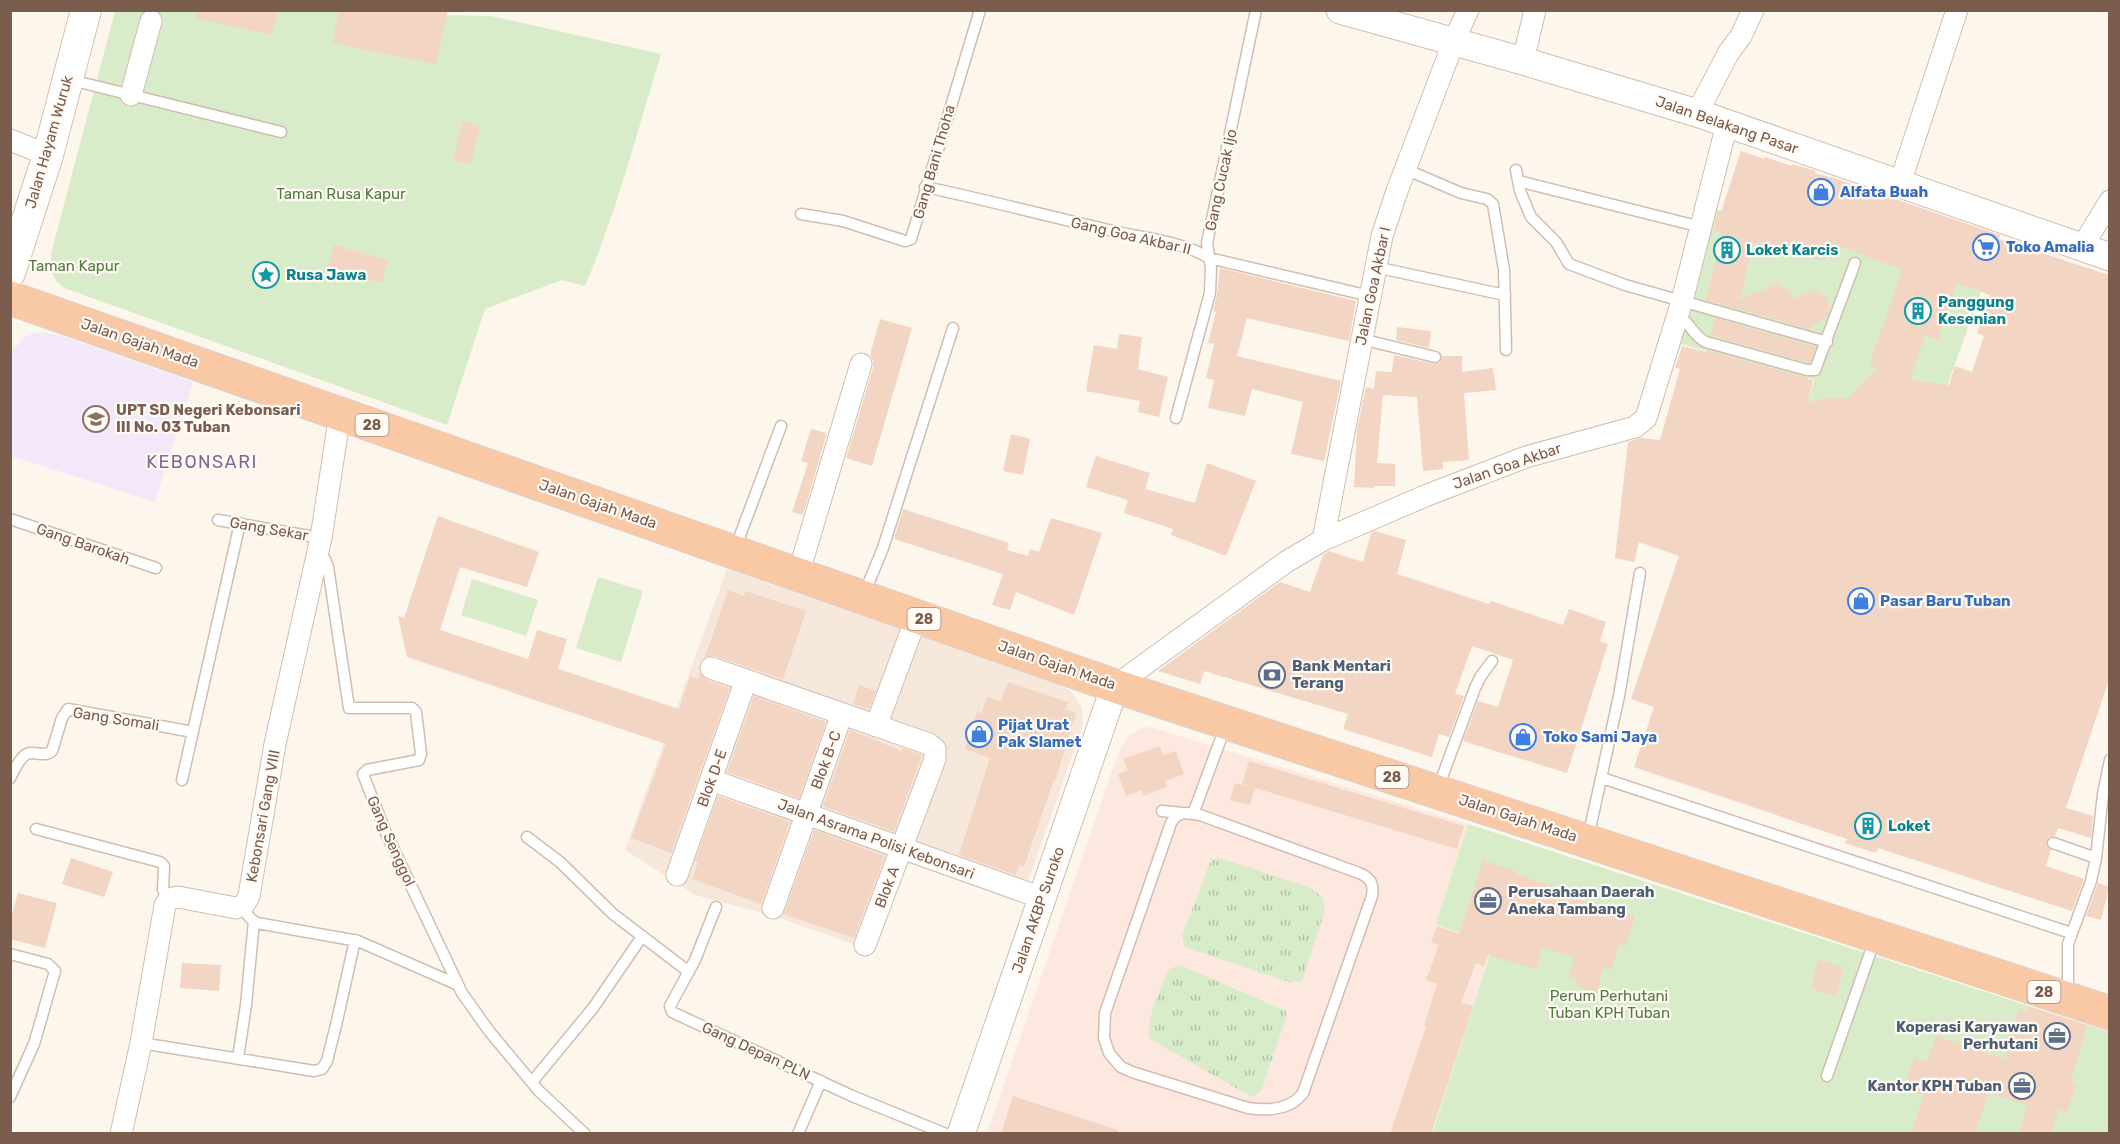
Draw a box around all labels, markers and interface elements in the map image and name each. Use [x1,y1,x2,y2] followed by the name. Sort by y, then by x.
[21,73,77,211] street label: Jalan Hayam Wuruk
[1653,92,1801,158] street label: Jalan Belakang Pasar
[909,103,959,221] street label: Gang Bani Thoha
[1201,127,1241,233] street label: Gang Cucak Ijo
[1806,177,1836,207] shop icon: Alfata Buah
[1840,183,1928,201] place label: Alfata Buah
[276,185,406,203] park label: Taman Rusa Kapur
[1069,213,1193,259] street label: Gang Goa Akbar II
[1352,225,1394,347] street label: Jalan Goa Akbar I
[1971,232,2001,262] supermarket icon: Toko Amalia
[1712,235,1742,265] building icon: Loket Karcis
[2006,238,2095,256] place label: Toko Amalia
[1746,241,1838,259] place label: Loket Karcis
[29,257,120,275] park label: Taman Kapur
[251,260,281,290] place icon: Rusa Jawa
[286,266,366,284] place label: Rusa Jawa
[1938,293,2014,328] place label: Panggung Kesenian
[1903,296,1933,326] building icon: Panggung Kesenian
[79,314,201,372] street label: Jalan Gajah Mada
[116,401,301,436] place label: UPT SD Negeri Kebonsari III No. 03 Tuban
[81,404,111,434] school or university icon: UPT SD Negeri Kebonsari III No. 03 Tuban
[356,414,388,436] road number: 28
[1450,439,1564,493] street label: Jalan Goa Akbar
[146,451,258,473] district label: KEBONSARI
[537,475,659,533] street label: Jalan Gajah Mada
[228,513,310,545] street label: Gang Sekar
[34,520,132,568] street label: Gang Barokah
[1846,586,1876,616] shop icon: Pasar Baru Tuban
[1880,592,2011,610] place label: Pasar Baru Tuban
[908,608,940,630] road number: 28
[996,636,1118,694] street label: Jalan Gajah Mada
[1292,657,1391,692] place label: Bank Mentari Terang
[1257,660,1287,690] bank icon: Bank Mentari Terang
[72,703,160,735] street label: Gang Somali
[998,716,1081,751] place label: Pijat Urat Pak Slamet
[964,719,994,749] shop icon: Pijat Urat Pak Slamet
[1508,722,1538,752] shop icon: Toko Sami Jaya
[807,728,845,792] street label: Blok B-C
[1543,728,1657,746] place label: Toko Sami Jaya
[693,747,731,809] street label: Blok D-E
[242,748,284,884] street label: Kebonsari Gang VIII
[1376,766,1408,788] road number: 28
[1457,790,1579,846] street label: Jalan Gajah Mada
[363,793,419,889] street label: Gang Senggol
[775,795,977,883] street label: Jalan Asrama Polisi Kebonsari
[1853,811,1883,841] building icon: Loket
[1888,817,1930,835] place label: Loket
[1008,844,1068,976] street label: Jalan AKBP Suroko
[871,864,903,910] street label: Blok A
[1508,883,1655,918] place label: Perusahaan Daerah Aneka Tambang
[1473,886,1503,916] office icon: Perusahaan Daerah Aneka Tambang
[2028,981,2060,1003] road number: 28
[1548,987,1670,1022] park label: Perum Perhutani Tuban KPH Tuban
[699,1018,813,1084] street label: Gang Depan PLN
[1896,1018,2038,1053] place label: Koperasi Karyawan Perhutani
[2042,1021,2072,1051] office icon: Koperasi Karyawan Perhutani
[2007,1071,2037,1101] office icon: Kantor KPH Tuban
[1867,1077,2002,1095] place label: Kantor KPH Tuban

